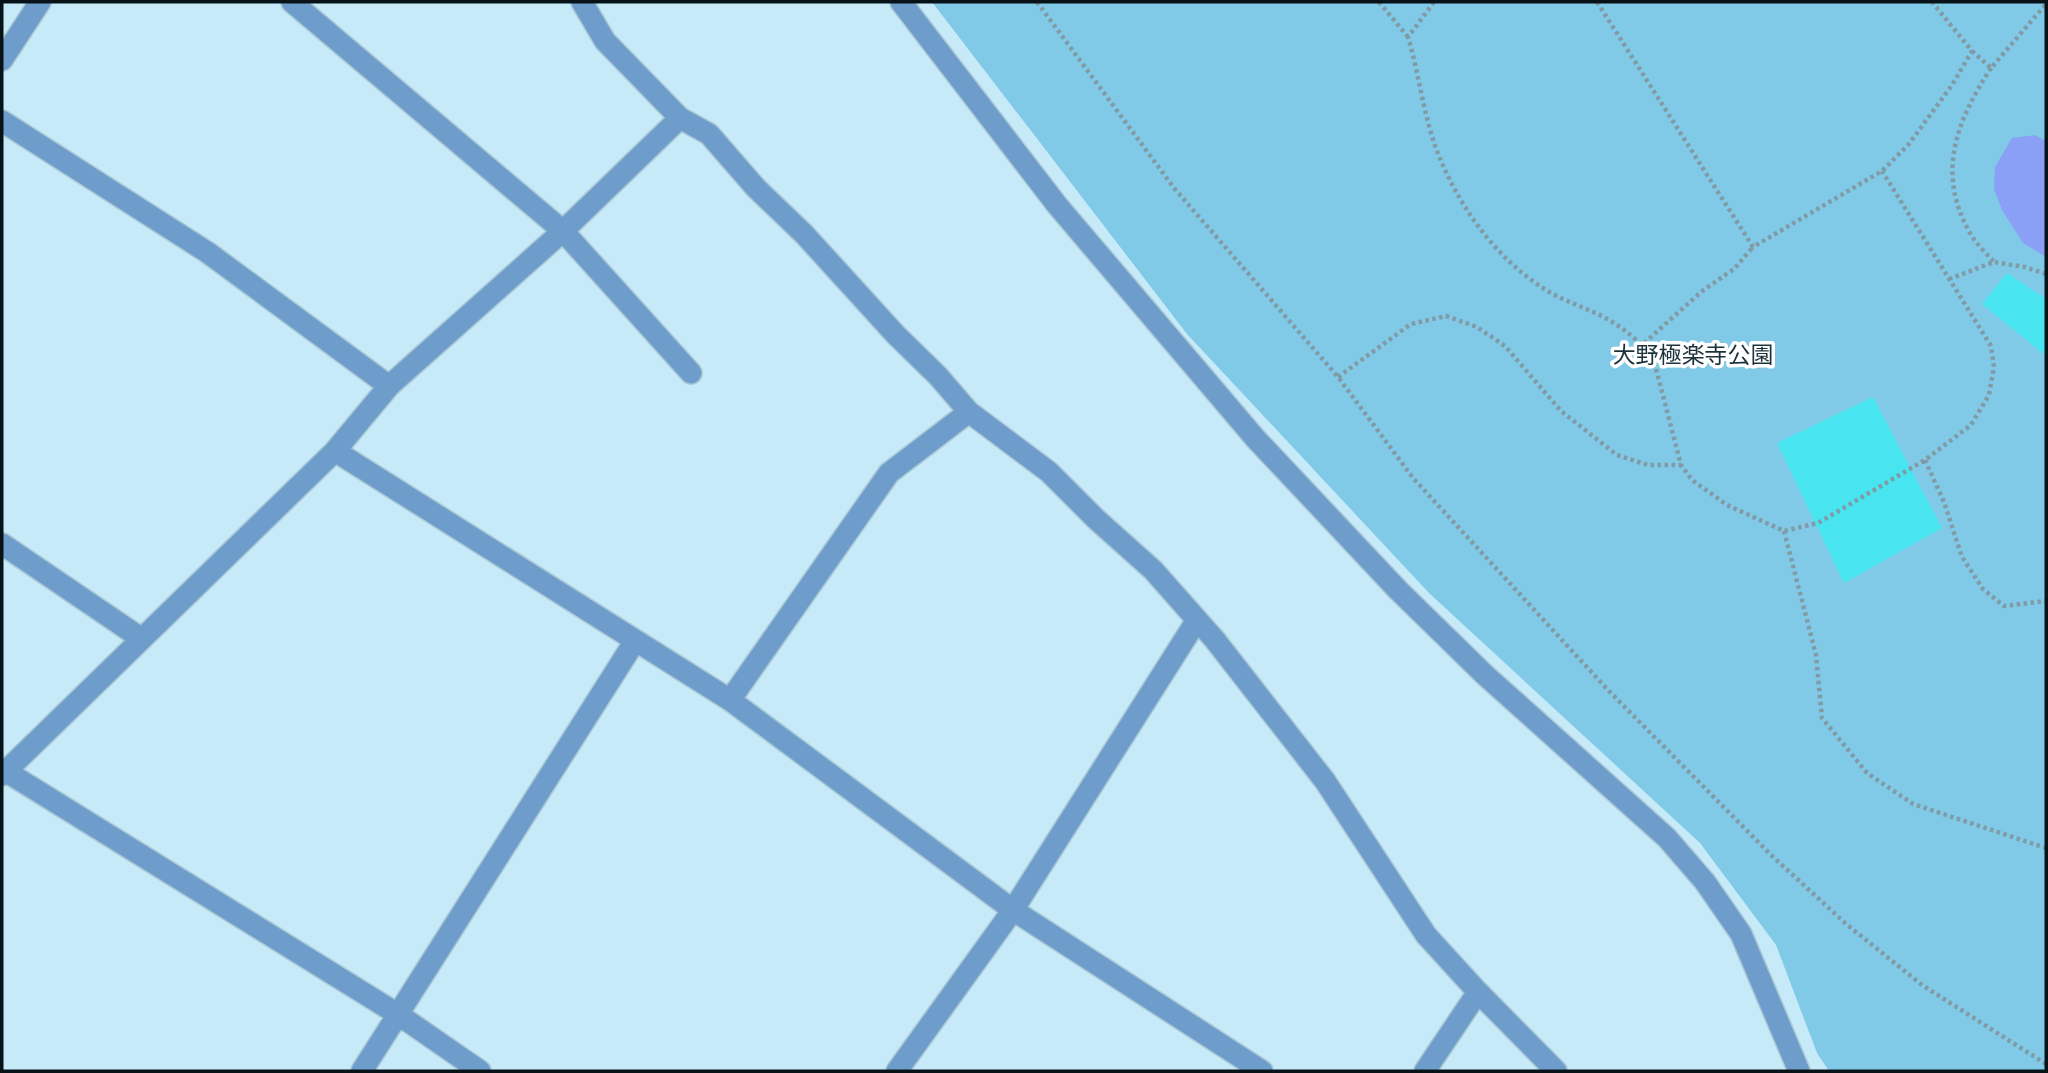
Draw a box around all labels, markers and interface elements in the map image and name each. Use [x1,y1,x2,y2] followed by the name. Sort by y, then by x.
[1613,338,1774,370] park label: 大野極楽寺公園

